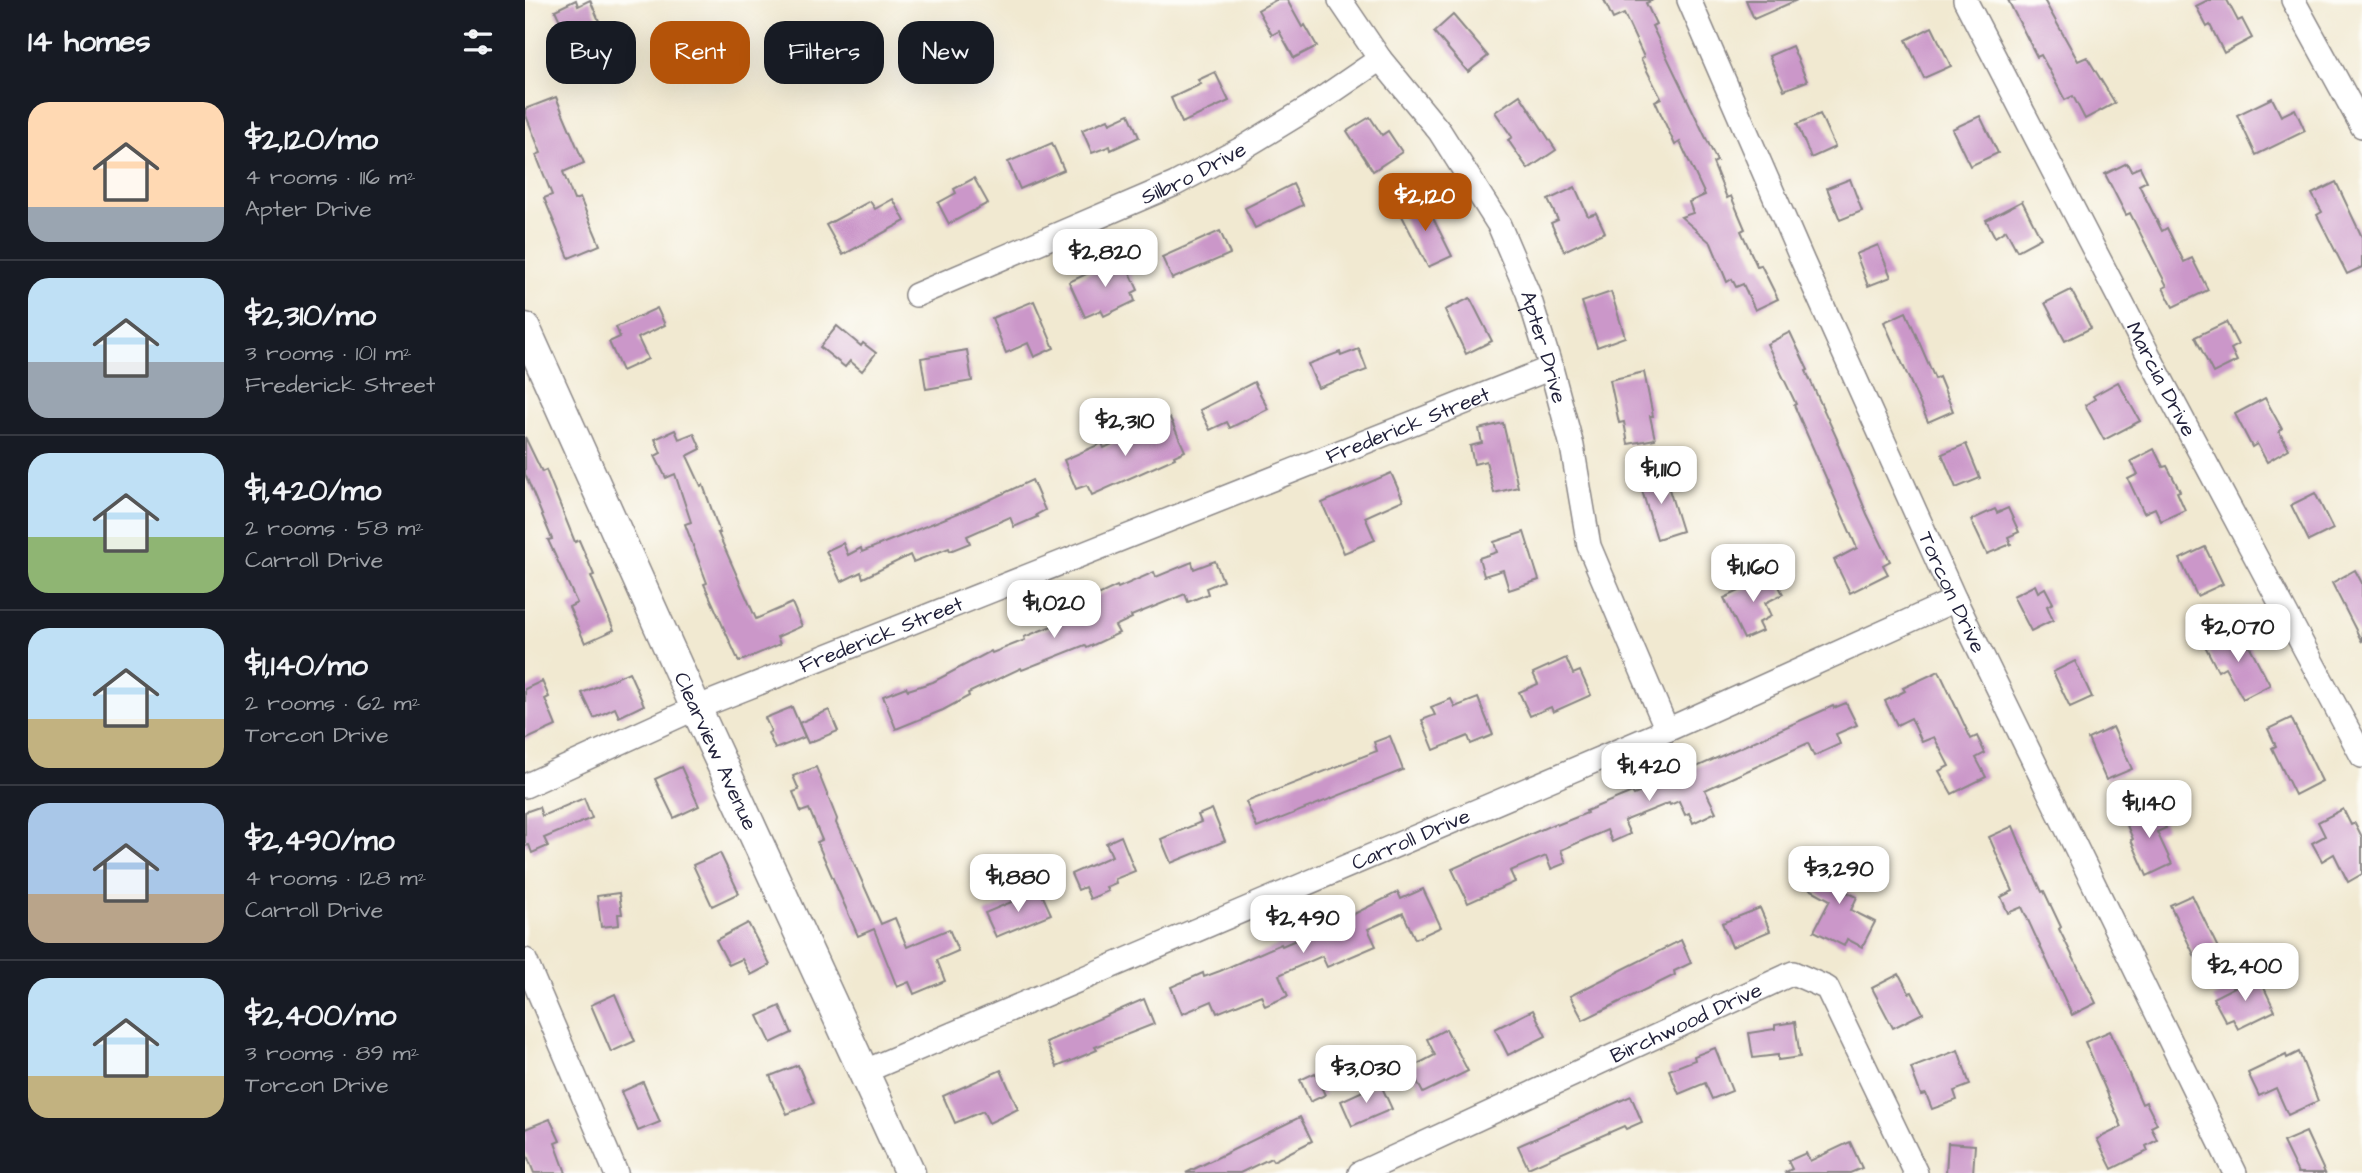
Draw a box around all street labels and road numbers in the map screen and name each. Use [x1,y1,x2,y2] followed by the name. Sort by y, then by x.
[1136,134,1251,211] street label: Silbro Drive
[1514,287,1574,406] street label: Apter Drive
[2119,317,2204,442] street label: Marcia Drive
[1322,379,1494,471] street label: Frederick Street
[1911,527,1993,658] street label: Torcon Drive
[795,589,968,680] street label: Frederick Street
[667,667,765,835] street label: Clearview Avenue
[1347,801,1474,877] street label: Carroll Drive
[1605,975,1766,1070] street label: Birchwood Drive

